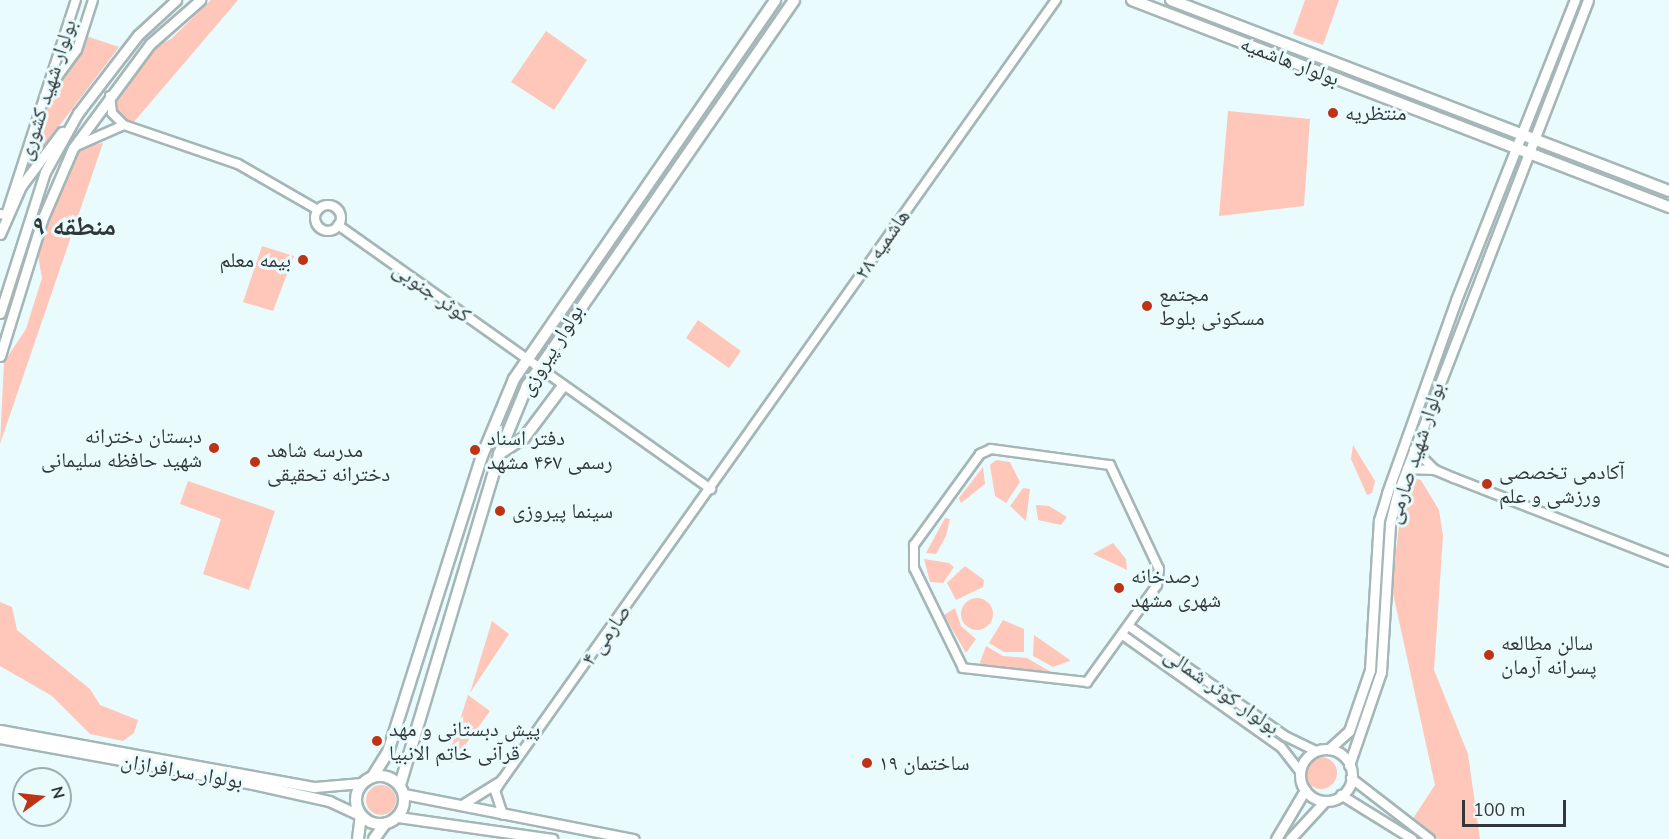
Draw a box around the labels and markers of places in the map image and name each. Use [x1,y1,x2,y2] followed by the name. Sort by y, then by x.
[1345,100,1407,126] place label: منتظریه
[1326,106,1340,120] marker: منتظریه
[220,247,291,273] place label: بیمه معلم
[296,253,310,267] marker: بیمه معلم
[1159,281,1264,331] place label: مجتمع مسکونی بلوط
[1140,299,1154,313] marker: مجتمع مسکونی بلوط
[41,423,202,473] place label: دبستان دخترانه شهید حافظه سلیمانی
[487,425,613,475] place label: دفتر اسناد رسمی ۴۶۷ مشهد
[267,437,390,487] place label: مدرسه شاهد دخترانه تحقیقی
[207,441,221,455] marker: دبستان دخترانه شهید حافظه سلیمانی
[468,443,482,457] marker: دفتر اسناد رسمی ۴۶۷ مشهد
[248,455,262,469] marker: مدرسه شاهد دخترانه تحقیقی
[1499,459,1624,509] place label: آکادمی تخصصی ورزشی و علم
[1480,477,1494,491] marker: آکادمی تخصصی ورزشی و علم
[512,498,613,524] place label: سینما پیروزی
[493,504,507,518] marker: سینما پیروزی
[1131,563,1221,613] place label: رصدخانه شهری مشهد
[1112,581,1126,595] marker: رصدخانه شهری مشهد
[1501,630,1597,680] place label: سالن مطالعه پسرانه آرمان
[1482,648,1496,662] marker: سالن مطالعه پسرانه آرمان
[389,716,540,766] place label: پیش دبستانی و مهد قرآنی خاتم الانبیا
[370,734,384,748] marker: پیش دبستانی و مهد قرآنی خاتم الانبیا
[879,750,970,776] place label: ساختمان ۱۹
[860,756,874,770] marker: ساختمان ۱۹

